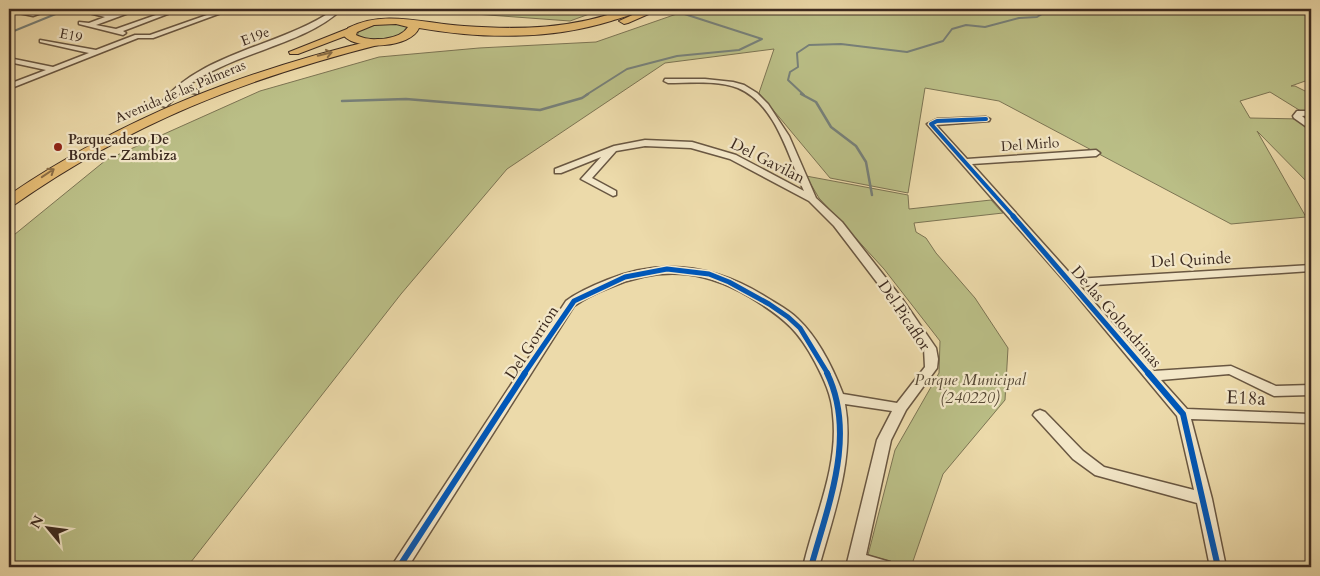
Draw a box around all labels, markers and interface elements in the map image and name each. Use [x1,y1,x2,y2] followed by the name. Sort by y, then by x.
[238,22,272,51] street label: E19e
[58,24,84,47] street label: E19
[316,49,332,58] one-way arrow
[112,55,249,128] street label: Avenida de las Palmeras
[68,130,177,165] place label: Parqueadero De Borde - Zambiza
[727,133,809,189] street label: Del Gavilan
[1000,133,1060,156] street label: Del Mirlo
[52,141,64,153] marker: Parqueadero De Borde - Zambiza
[41,168,55,178] one-way arrow
[1150,247,1232,273] street label: Del Quinde
[1066,261,1167,372] street label: De las Golondrinas
[873,276,936,355] street label: Del Picaflor
[500,301,564,384] street label: Del Gorrion
[914,369,1026,409] park label: Parque Municipal (240220)
[1226,384,1266,412] street label: E18a
[22,504,72,554] north arrow
[26,512,48,532] text: N

